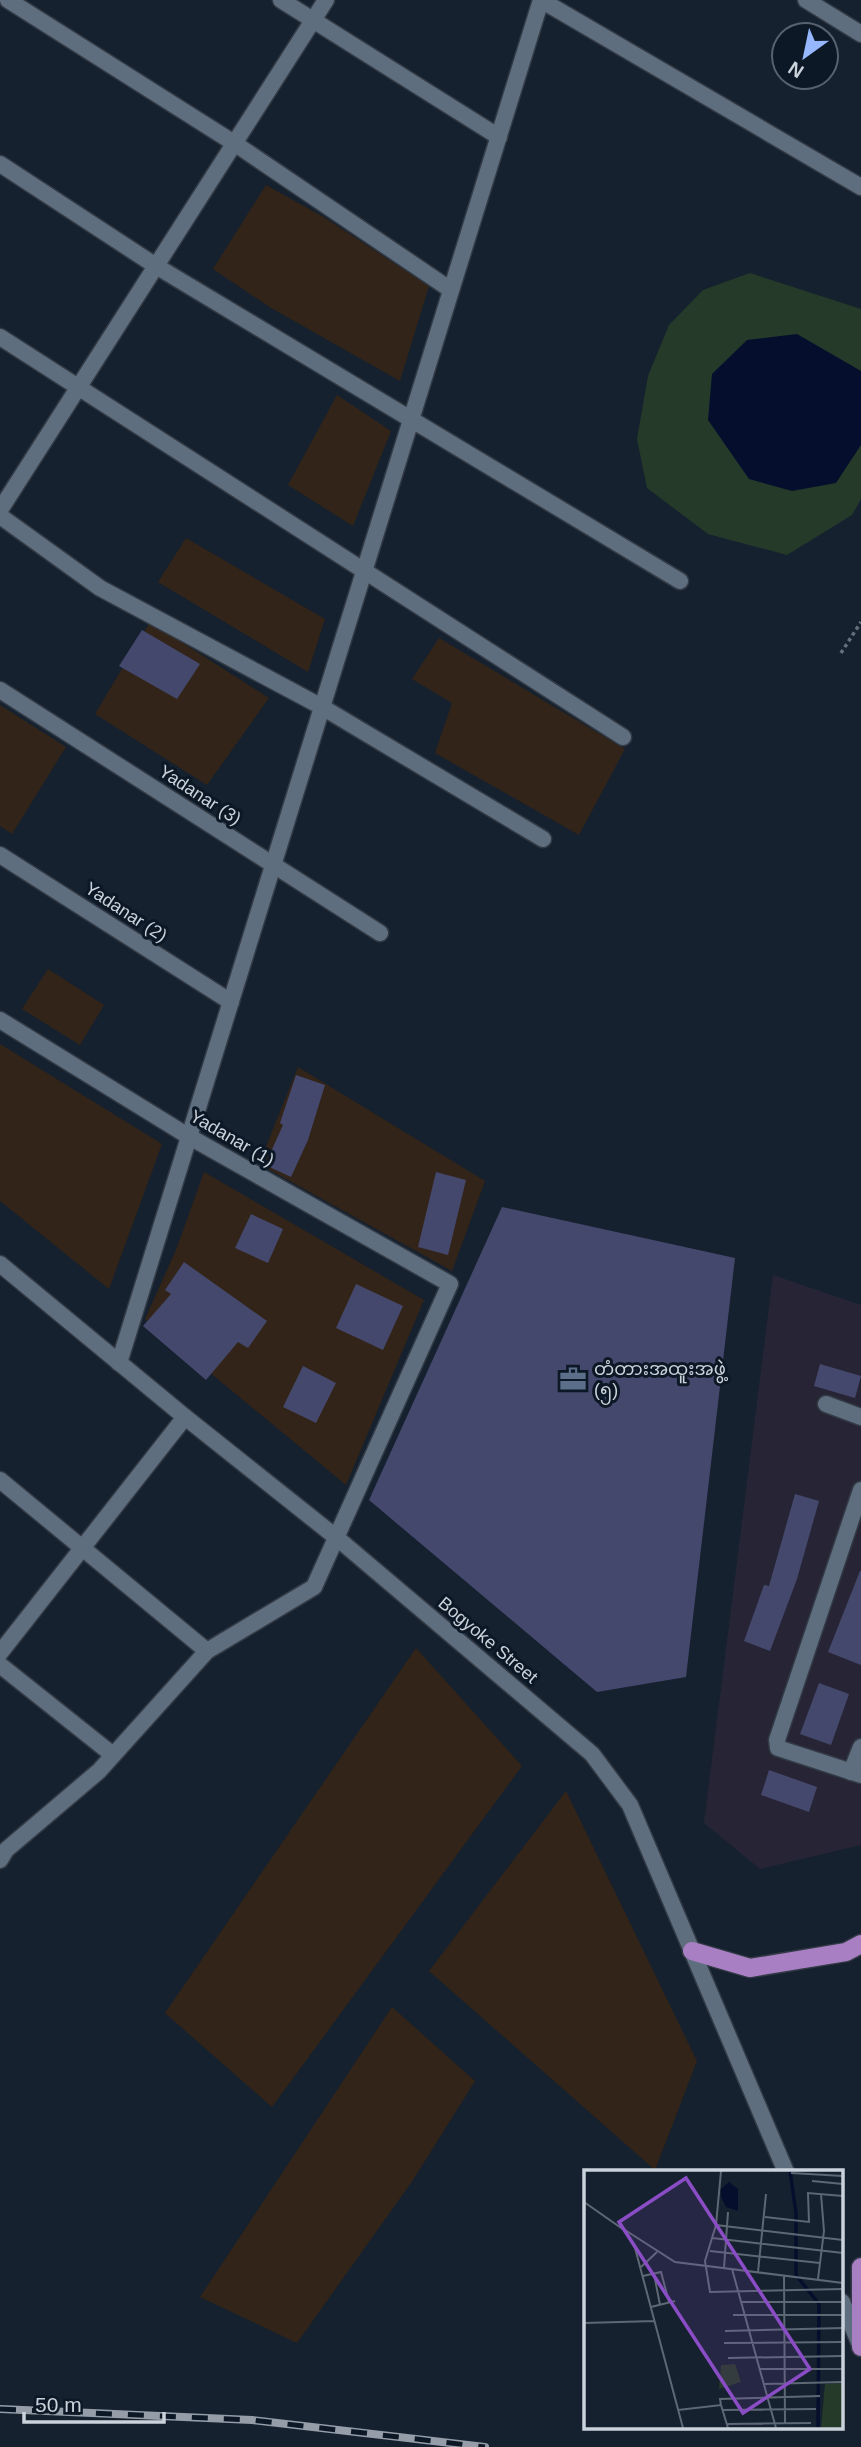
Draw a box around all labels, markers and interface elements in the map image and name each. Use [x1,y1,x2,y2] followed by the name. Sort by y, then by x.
[770,21,840,91] north arrow
[785,57,807,82] text: N
[155,761,245,829] street label: Yadanar (3)
[81,878,171,946] street label: Yadanar (2)
[186,1106,278,1170] street label: Yadanar (1)
[594,1359,729,1405] place label: တံတားအထူးအဖွဲ့ (၅)
[558,1364,588,1394] office icon: တံတားအထူးအဖွဲ့ (၅)
[434,1593,542,1687] street label: Bogyoke Street
[584,2170,844,2430] inset map
[24,2380,164,2424] scale bar
[35,2393,82,2416] text: 50 m

